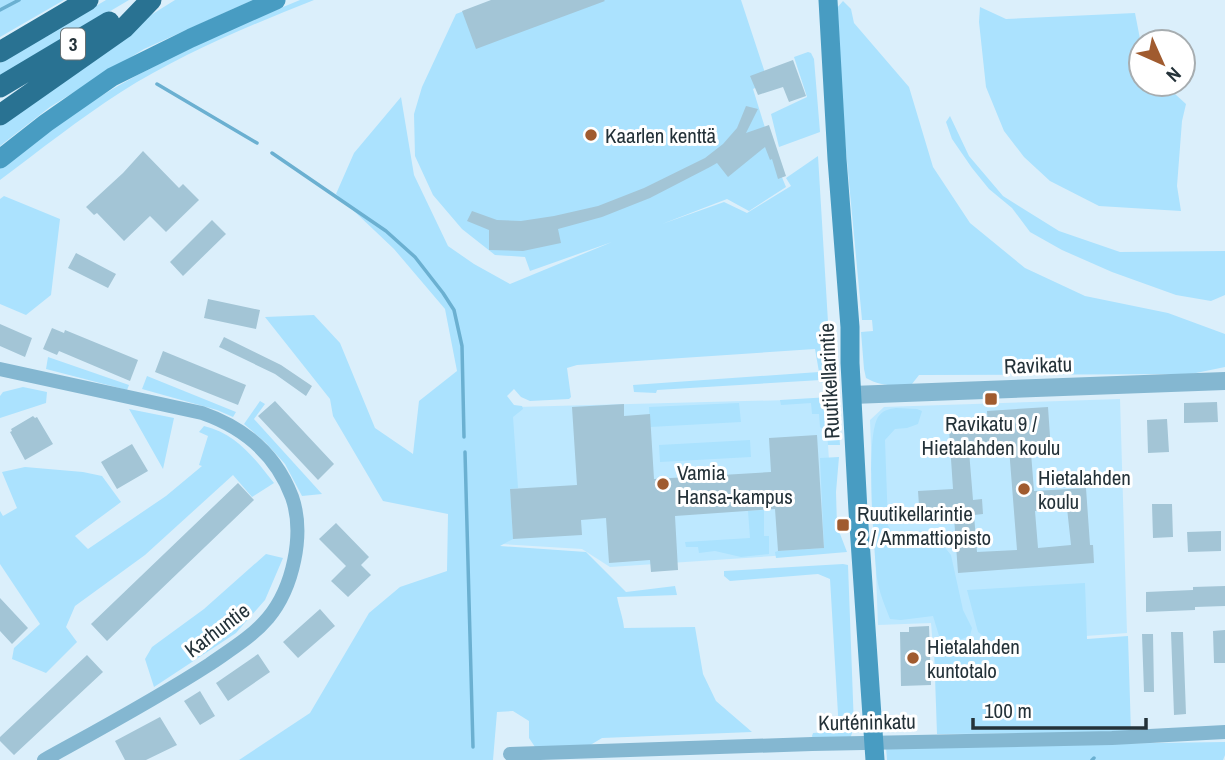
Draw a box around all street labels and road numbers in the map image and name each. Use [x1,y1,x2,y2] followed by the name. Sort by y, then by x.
[61,28,85,60] road number: 3
[811,322,847,440] street label: Ruutikellarintie
[1004,349,1072,381] street label: Ravikatu
[178,596,256,664] street label: Karhuntie
[818,707,916,737] street label: Kurténinkatu

